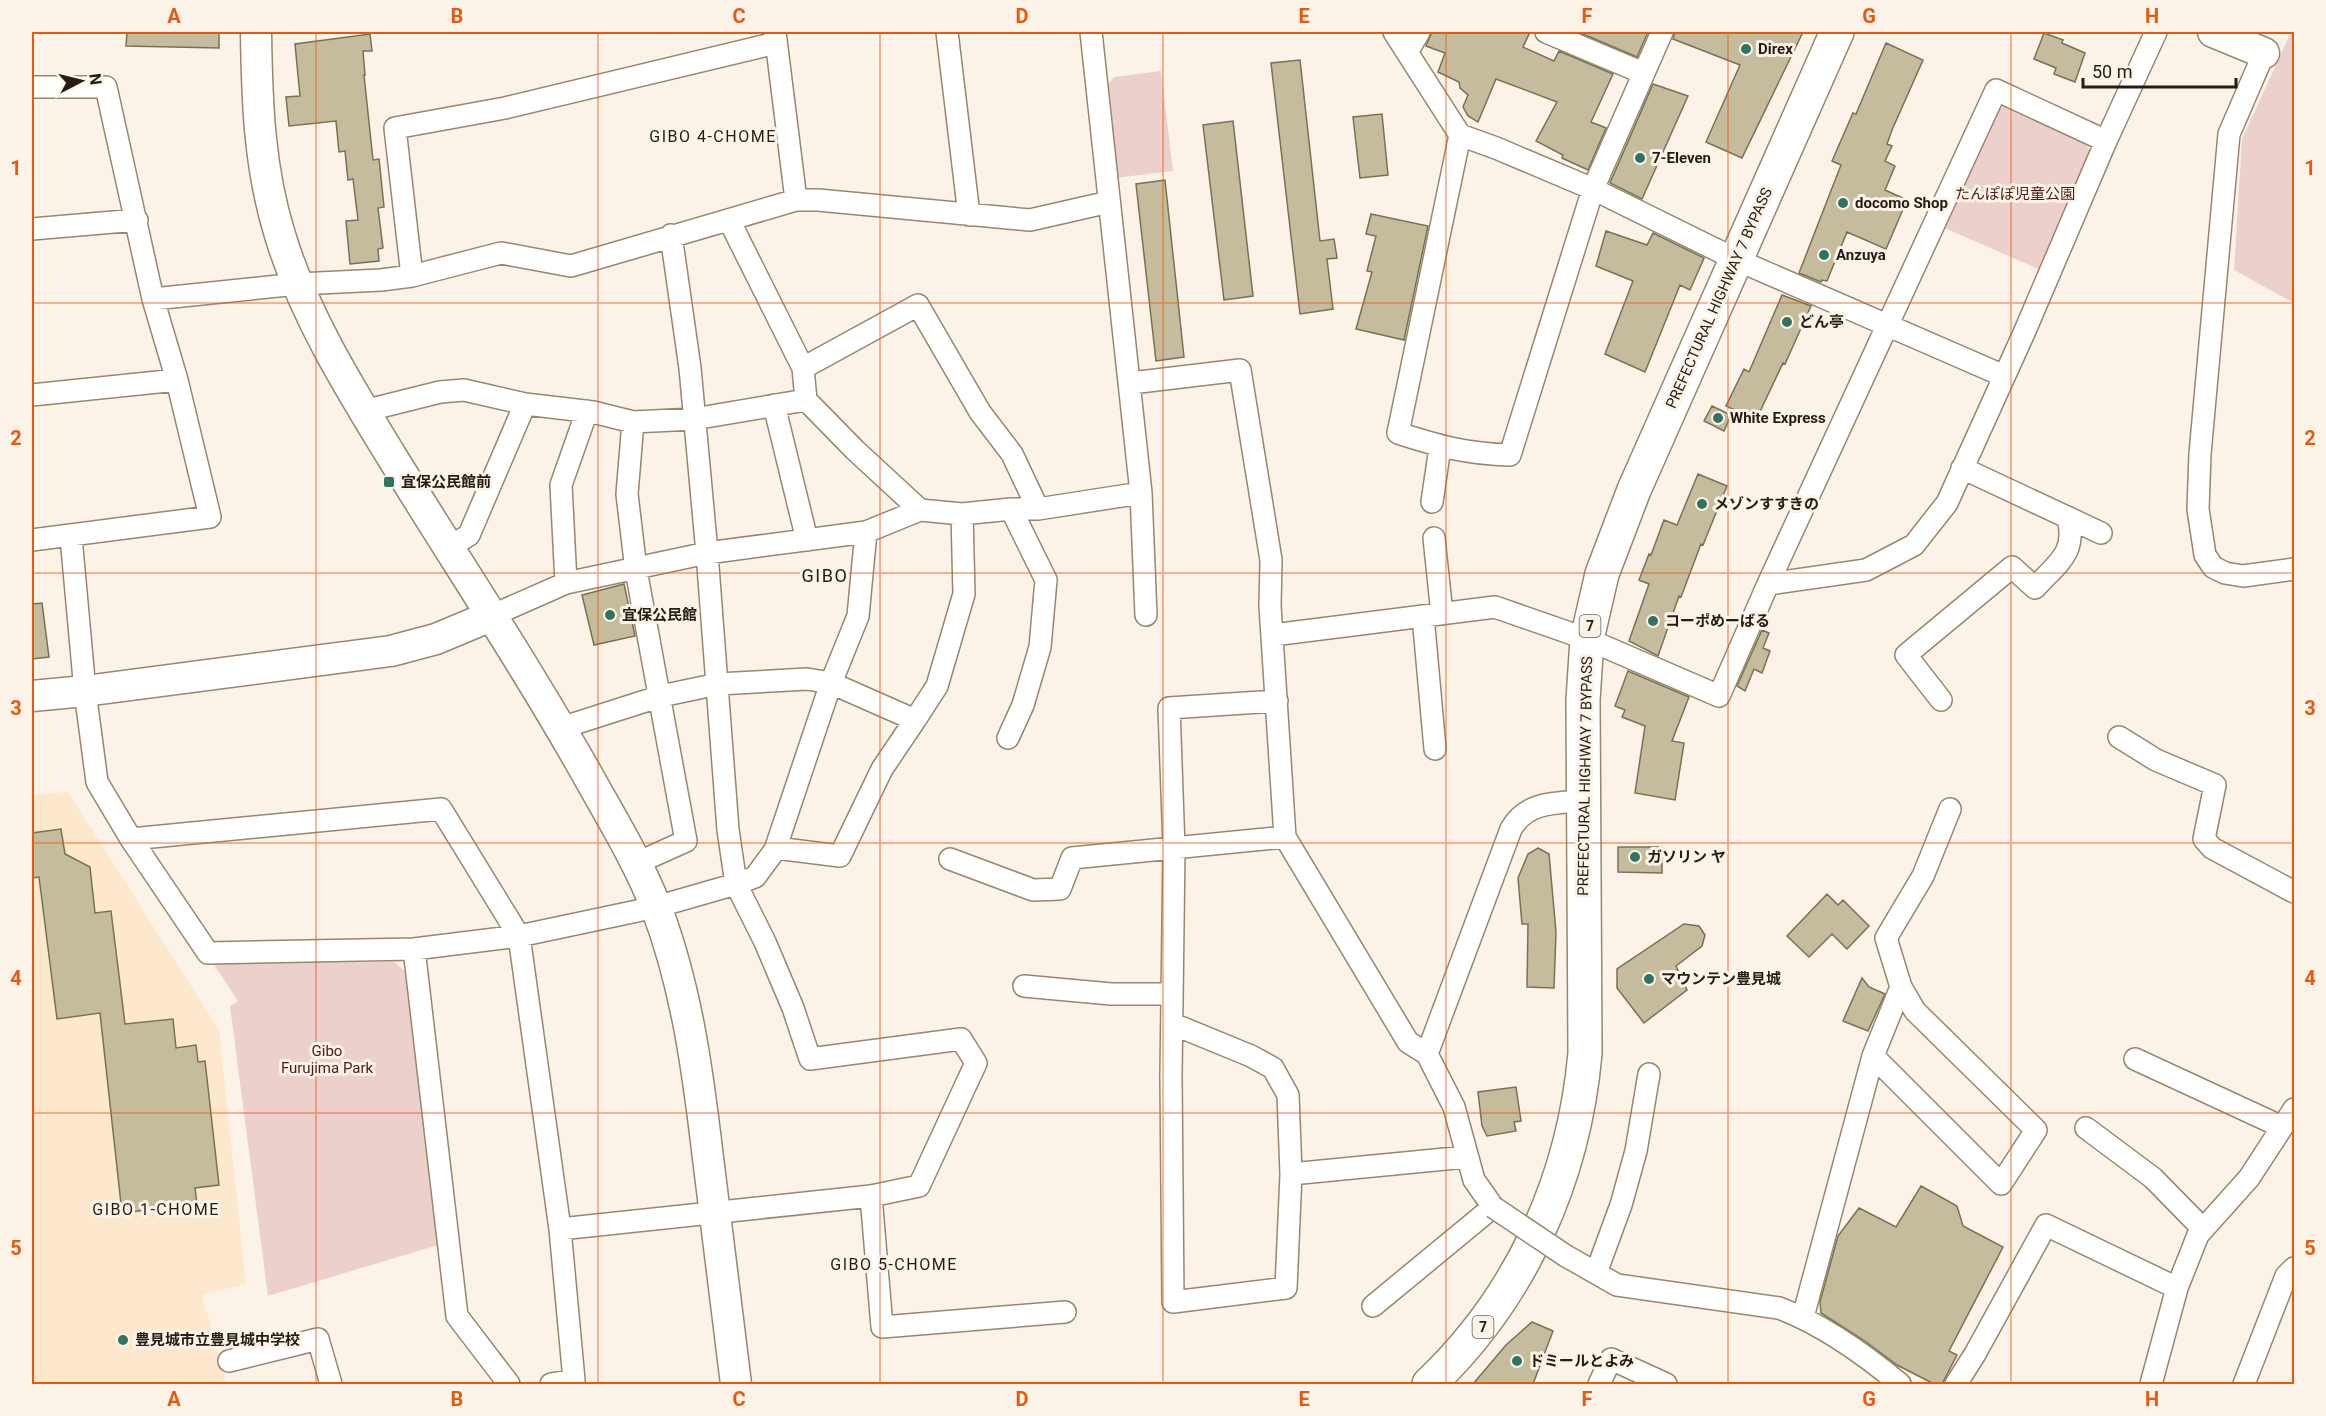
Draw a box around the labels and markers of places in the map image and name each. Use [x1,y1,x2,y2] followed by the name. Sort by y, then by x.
[1758,40,1793,58] place label: Direx
[1739,42,1753,56] marker: Direx
[1652,149,1711,167] place label: 7-Eleven
[1633,151,1647,165] marker: 7-Eleven
[1855,194,1948,212] place label: docomo Shop
[1836,196,1850,210] marker: docomo Shop
[1836,246,1886,264] place label: Anzuya
[1817,248,1831,262] marker: Anzuya
[1799,313,1844,331] place label: どん亭
[1780,315,1794,329] marker: どん亭
[1730,409,1826,427] place label: White Express
[1711,411,1725,425] marker: White Express
[401,473,491,491] place label: 宜保公民館前
[382,475,396,489] marker: 宜保公民館前
[1714,495,1819,513] place label: メゾンすすきの
[1695,497,1709,511] marker: メゾンすすきの
[622,606,697,624] place label: 宜保公民館
[603,608,617,622] marker: 宜保公民館
[1665,612,1770,630] place label: コーポめーばる
[1646,614,1660,628] marker: コーポめーばる
[1647,848,1726,866] place label: ガソリン ヤ
[1628,850,1642,864] marker: ガソリン ヤ
[1661,970,1781,988] place label: マウンテン豊見城
[1642,972,1656,986] marker: マウンテン豊見城
[135,1331,300,1349] place label: 豊見城市立豊見城中学校
[116,1333,130,1347] marker: 豊見城市立豊見城中学校
[1529,1352,1634,1370] place label: ドミールとよみ
[1510,1354,1524,1368] marker: ドミールとよみ

